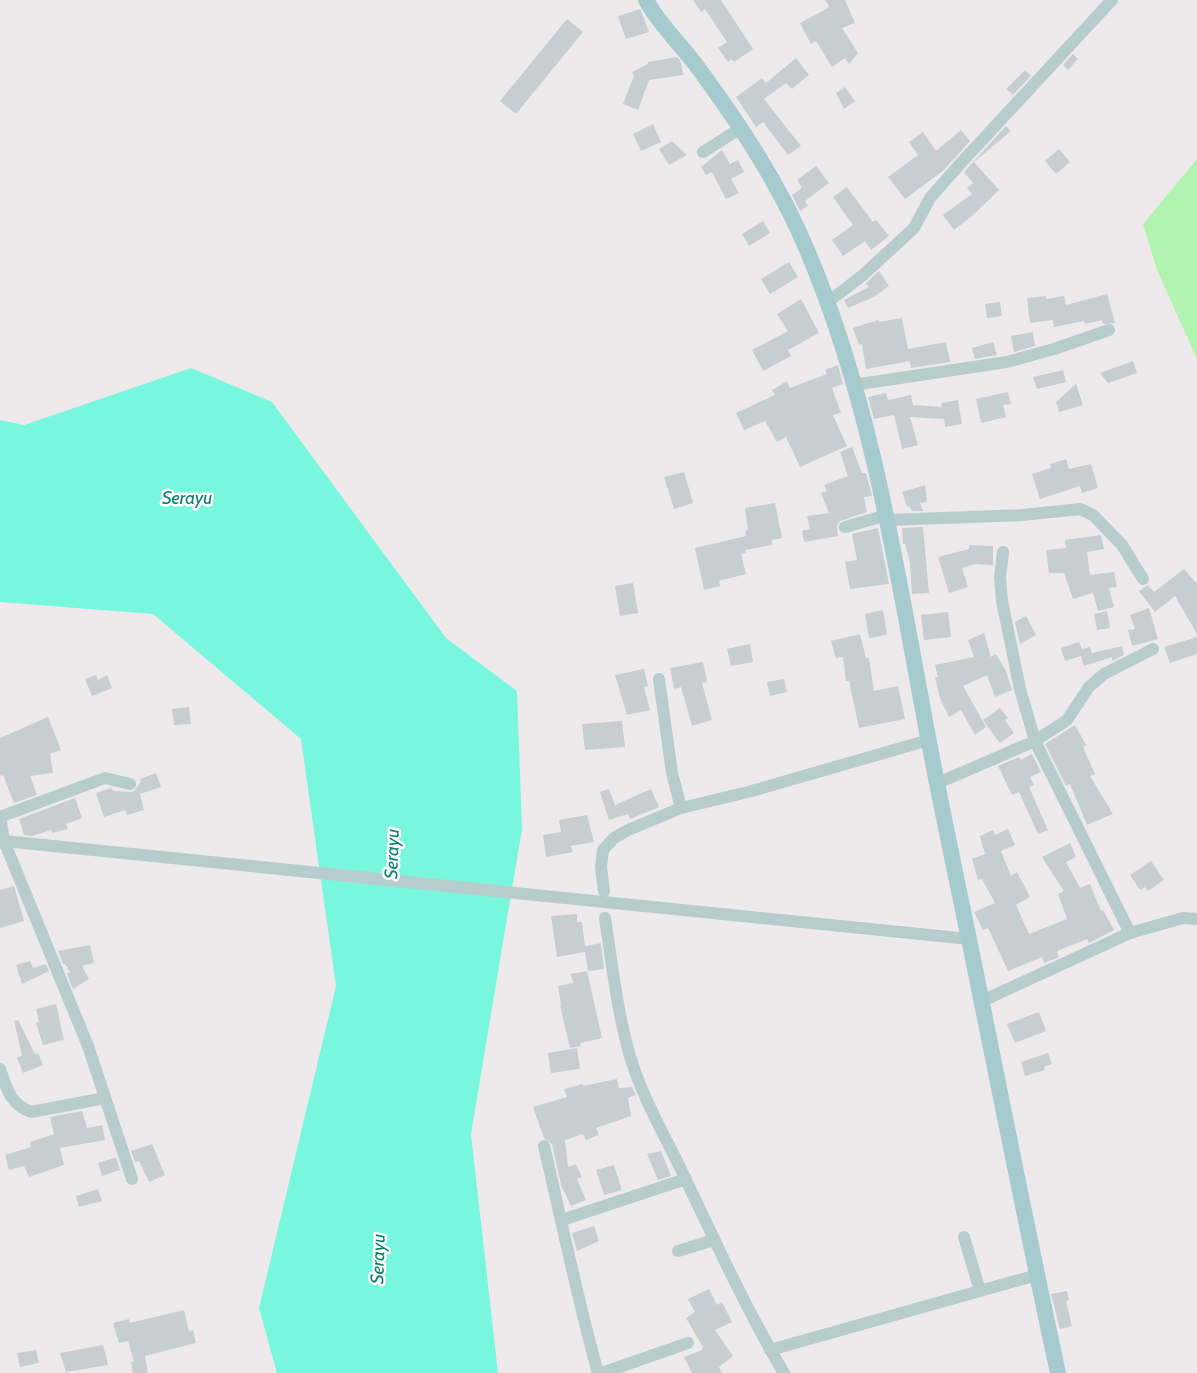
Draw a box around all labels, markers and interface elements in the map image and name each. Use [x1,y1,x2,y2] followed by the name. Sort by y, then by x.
[162,487,212,509] water label: Serayu
[380,828,404,879] water label: Serayu
[366,1233,390,1284] water label: Serayu

